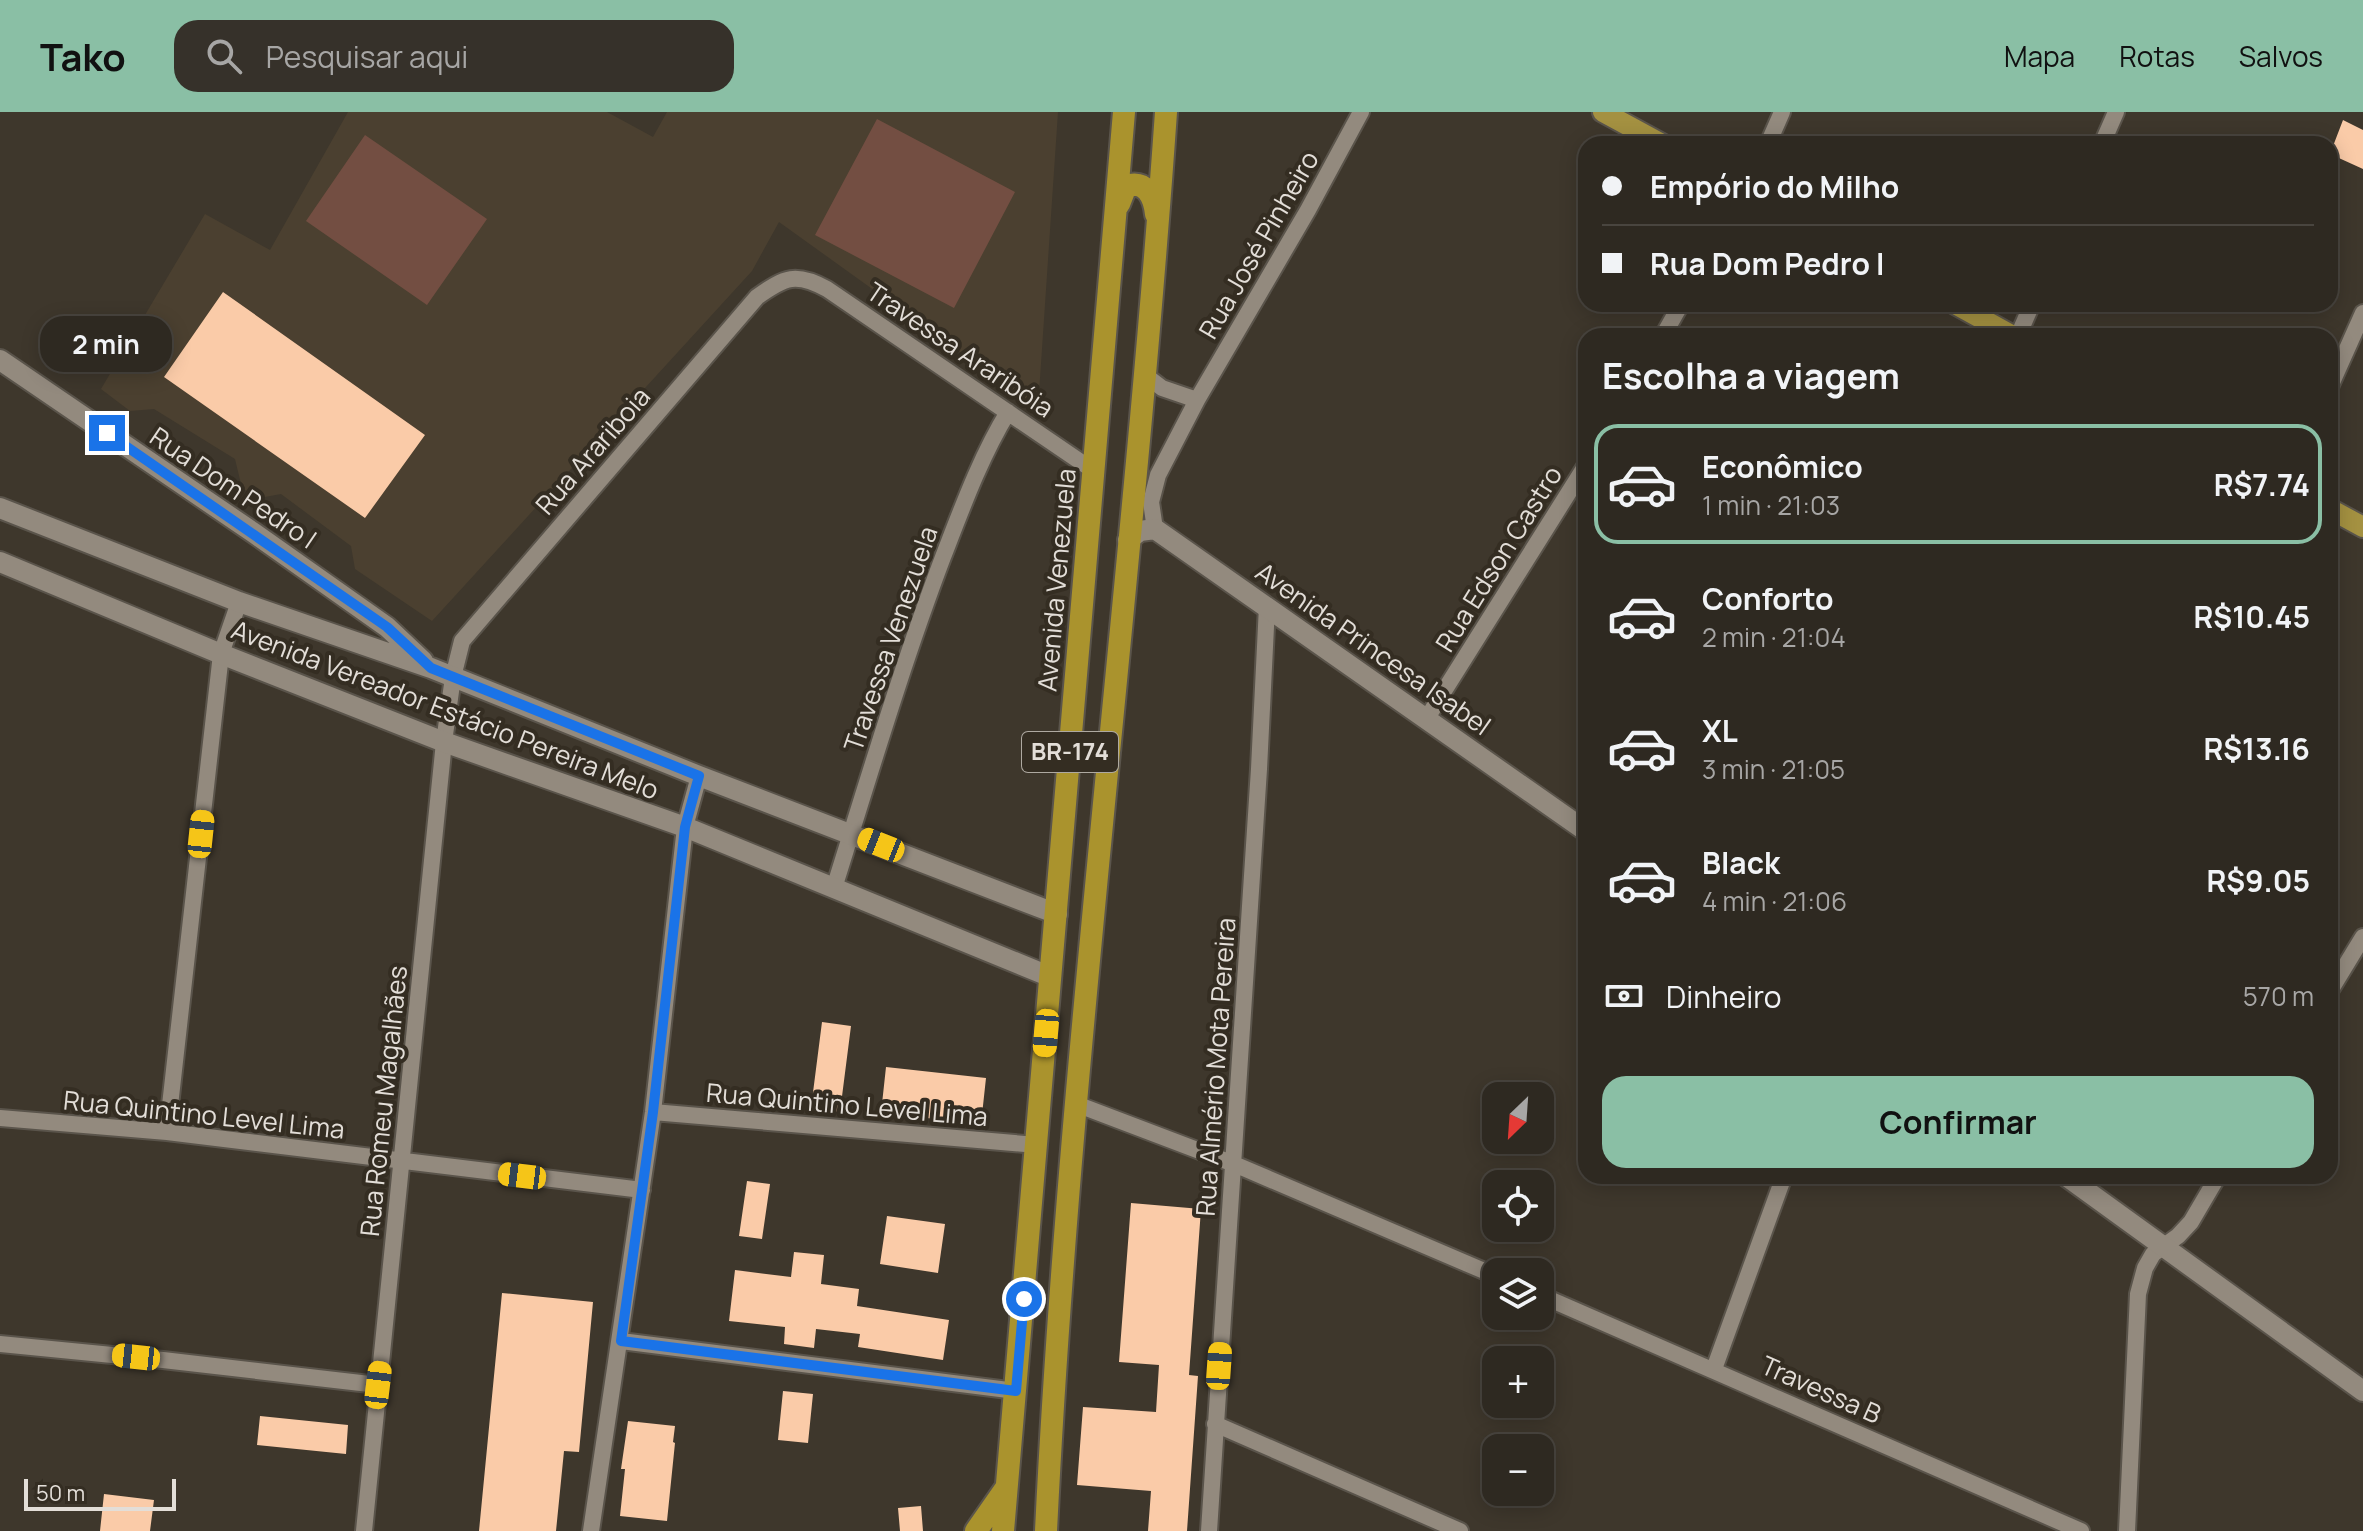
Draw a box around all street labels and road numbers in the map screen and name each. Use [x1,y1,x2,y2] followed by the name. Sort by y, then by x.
[1190,144,1327,345] street label: Rua José Pinheiro
[860,273,1061,425] street label: Travessa Araribóia
[527,379,658,522] street label: Rua Arariboia
[143,418,324,556] street label: Rua Dom Pedro I
[1426,459,1570,658] street label: Rua Edson Castro
[1028,467,1084,693] street label: Avenida Venezuela
[835,521,946,756] street label: Travessa Venezuela
[1249,553,1498,743] street label: Avenida Princesa Isabel
[227,611,664,807] street label: Avenida Vereador Estácio Pereira Melo
[1022,732,1118,772] road number: BR-174
[1187,916,1243,1217] street label: Rua Almério Mota Pereira
[351,964,415,1238] street label: Rua Romeu Magalhães
[705,1074,989,1134] street label: Rua Quintino Level Lima
[62,1081,347,1147] street label: Rua Quintino Level Lima
[1756,1347,1887,1432] street label: Travessa B

